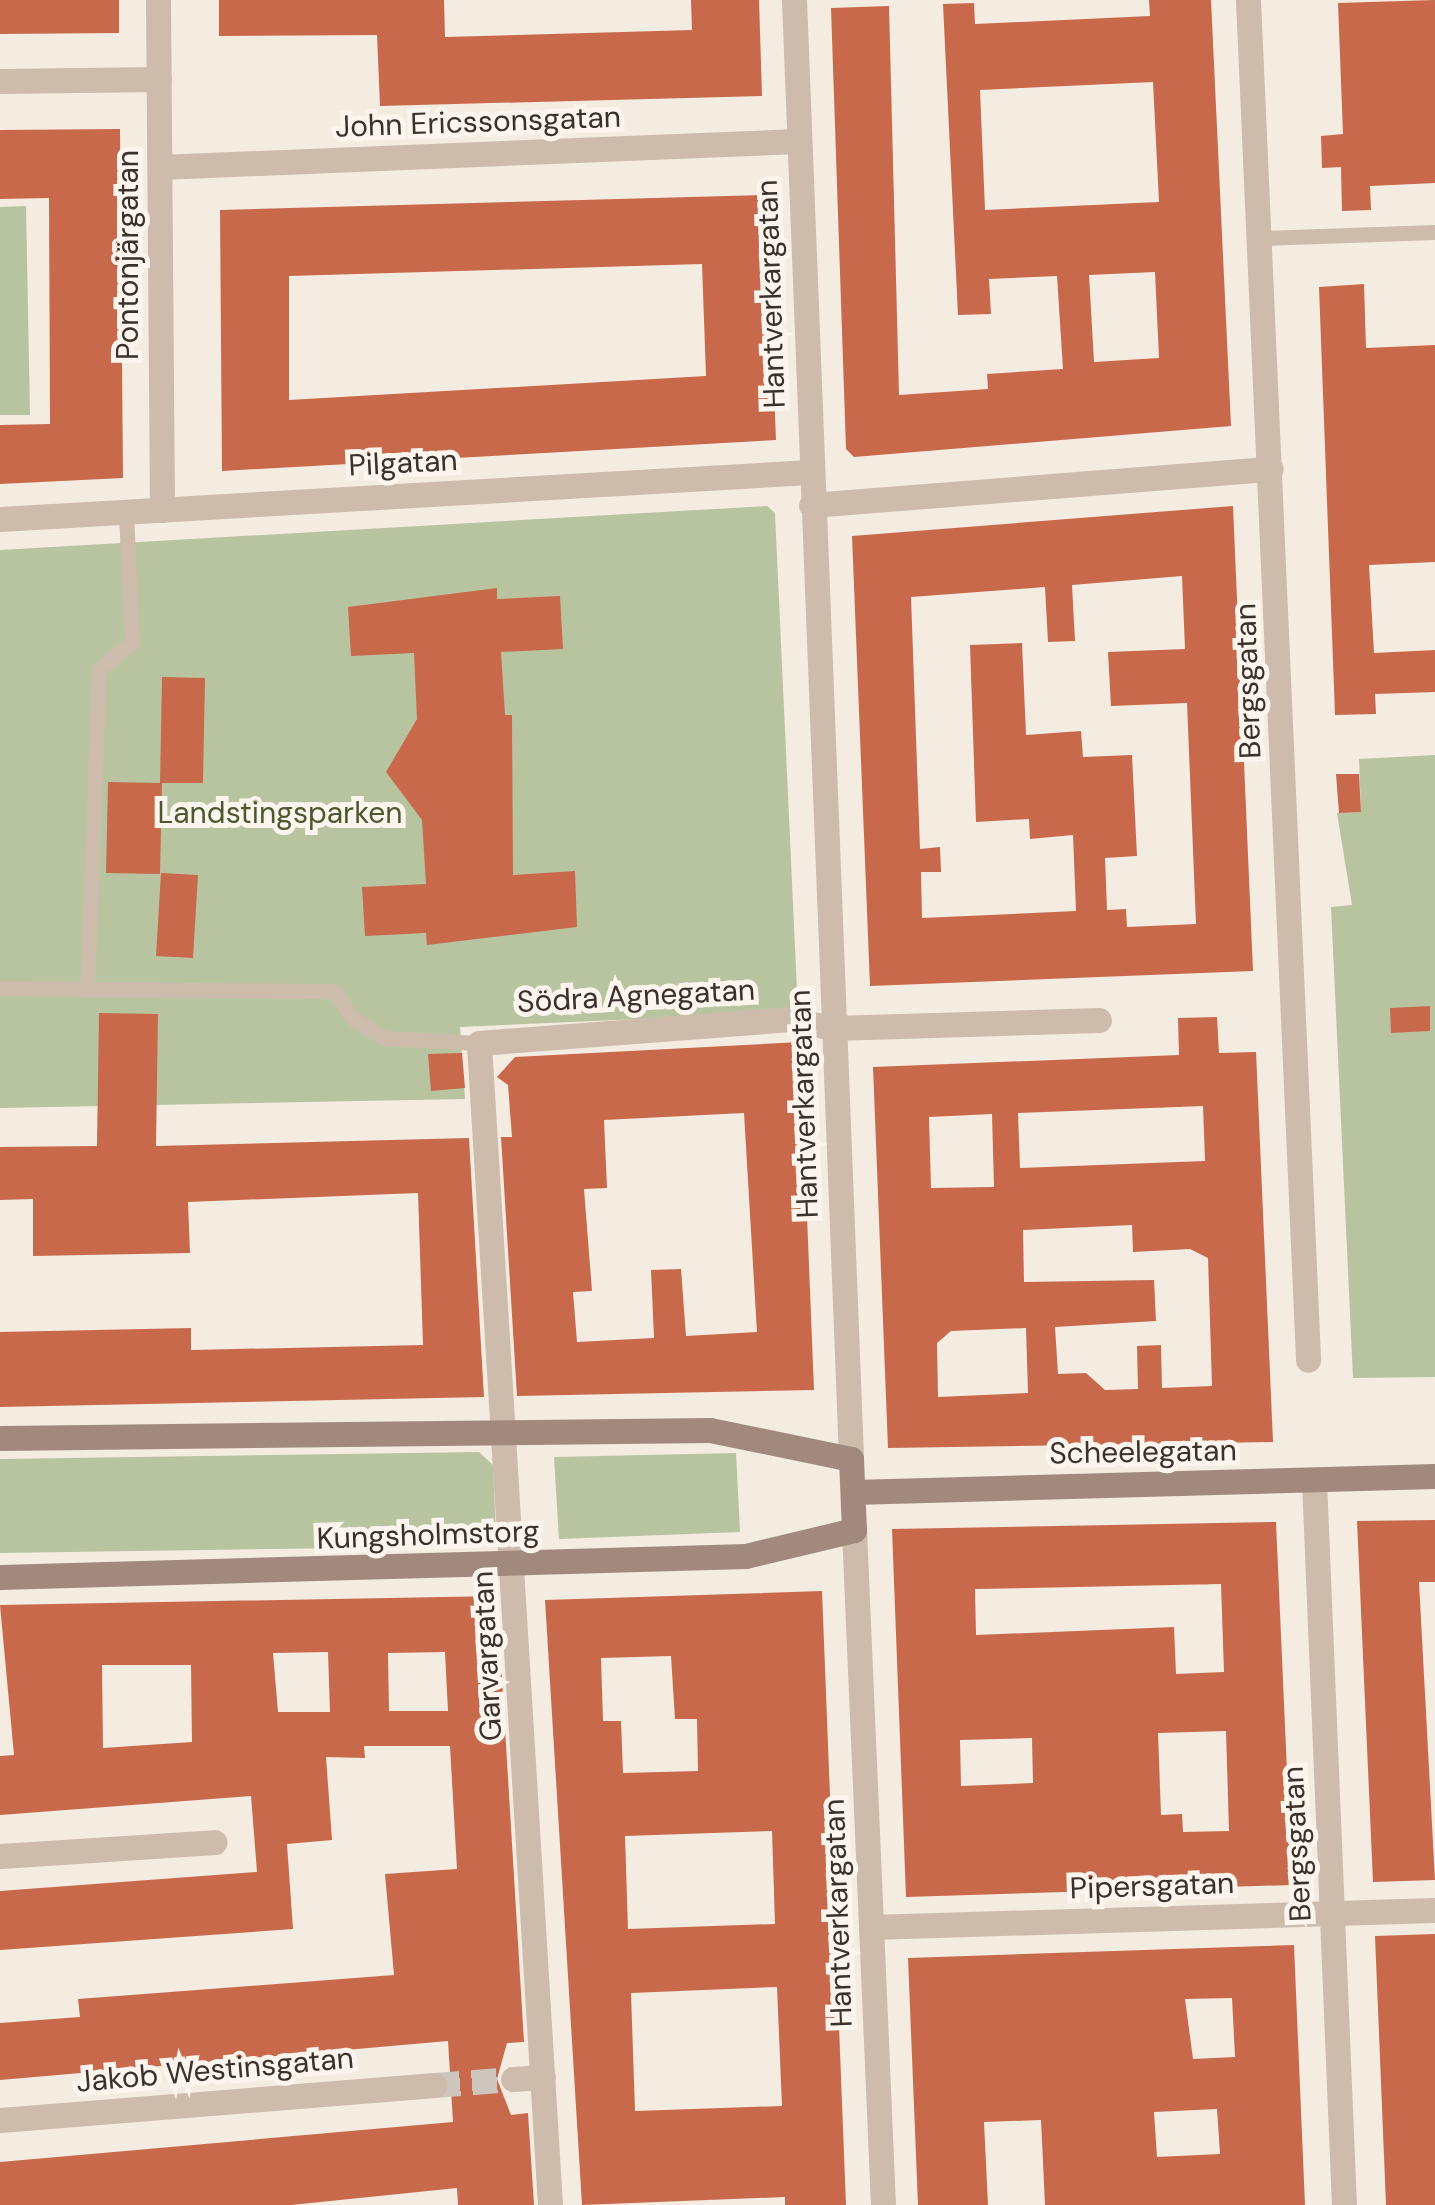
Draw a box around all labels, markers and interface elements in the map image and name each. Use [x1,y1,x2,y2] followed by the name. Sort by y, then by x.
[335,99,621,145] street label: John Ericssonsgatan
[110,150,146,360] street label: Pontonjärgatan
[749,179,793,409] street label: Hantverkargatan
[348,442,458,484] street label: Pilgatan
[1227,603,1269,759] street label: Bergsgatan
[157,795,403,831] park label: Landstingsparken
[516,972,756,1020] street label: Södra Agnegatan
[782,989,826,1219] street label: Hantverkargatan
[1049,1432,1237,1472] street label: Scheelegatan
[316,1513,540,1557] street label: Kungsholmstorg
[465,1570,509,1742] street label: Garvargatan
[1275,1765,1319,1923] street label: Bergsgatan
[816,1798,860,2028] street label: Hantverkargatan
[1069,1865,1235,1907] street label: Pipersgatan
[75,2040,355,2100] street label: Jakob Westinsgatan

